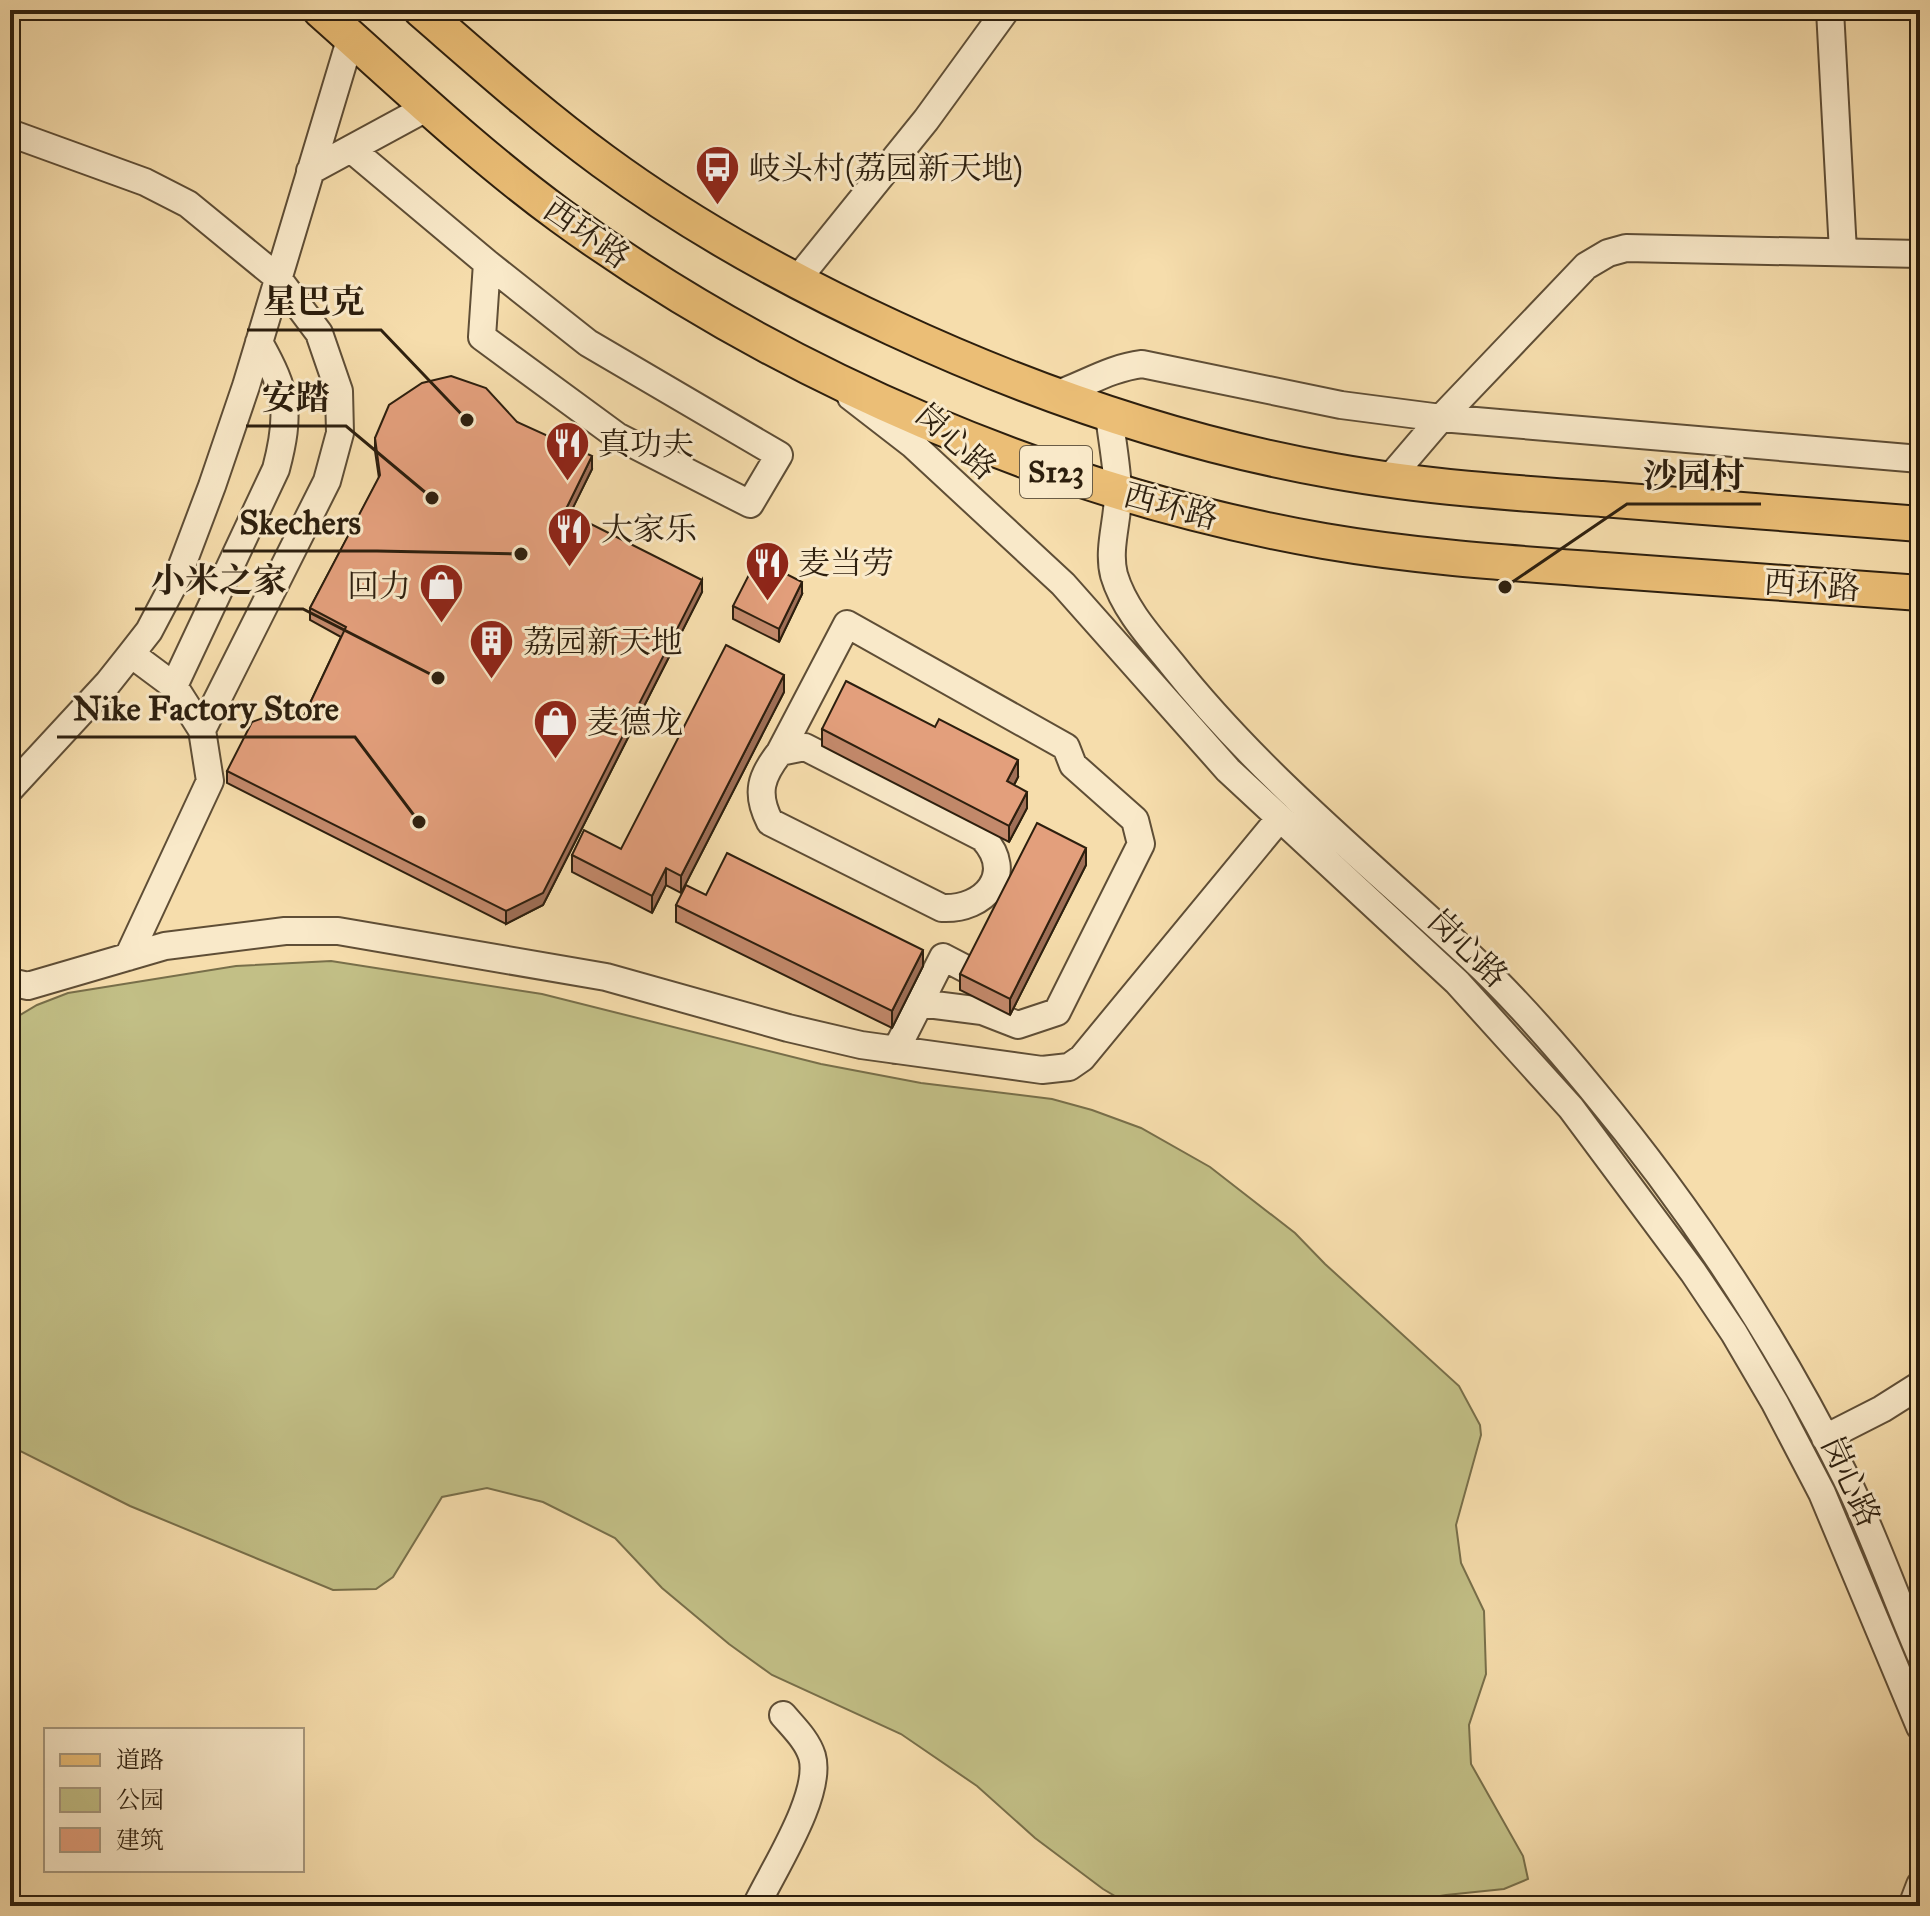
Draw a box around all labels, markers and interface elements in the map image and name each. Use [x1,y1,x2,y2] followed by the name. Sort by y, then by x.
[694,144,742,207] bus stop icon: 岐头村(荔园新天地)
[749,149,1023,188] place label: 岐头村(荔园新天地)
[536,190,637,277] street label: 西环路
[247,272,381,330] callout: 星巴克
[263,281,365,322] text: 星巴克
[246,368,346,426] callout: 安踏
[262,377,330,418] text: 安踏
[907,395,1004,488] street label: 岗心路
[543,420,591,483] restaurant icon: 真功夫
[598,425,694,464] place label: 真功夫
[1020,446,1092,498] road number: S123
[1627,446,1761,504] callout: 沙园村
[1643,455,1745,496] text: 沙园村
[1119,475,1222,538] street label: 西环路
[223,493,377,551] callout: Skechers
[239,502,361,543] text: Skechers
[546,505,594,568] restaurant icon: 大家乐
[601,510,697,549] place label: 大家乐
[743,539,791,602] restaurant icon: 麦当劳
[798,544,894,583] place label: 麦当劳
[135,551,303,609] callout: 小米之家
[151,560,287,601] text: 小米之家
[418,562,466,625] shop icon: 回力
[1763,563,1861,608] street label: 西环路
[347,567,411,606] place label: 回力
[468,618,516,681] building icon: 荔园新天地
[523,623,683,662] place label: 荔园新天地
[57,679,355,737] callout: Nike Factory Store
[73,688,339,729] text: Nike Factory Store
[532,698,580,761] shop icon: 麦德龙
[587,703,683,742] place label: 麦德龙
[1420,901,1516,996] street label: 岗心路
[1813,1429,1889,1533] street label: 岗心路
[44,1728,304,1872] legend
[116,1745,164,1775] text: 道路
[116,1785,164,1815] text: 公园
[116,1825,164,1855] text: 建筑

